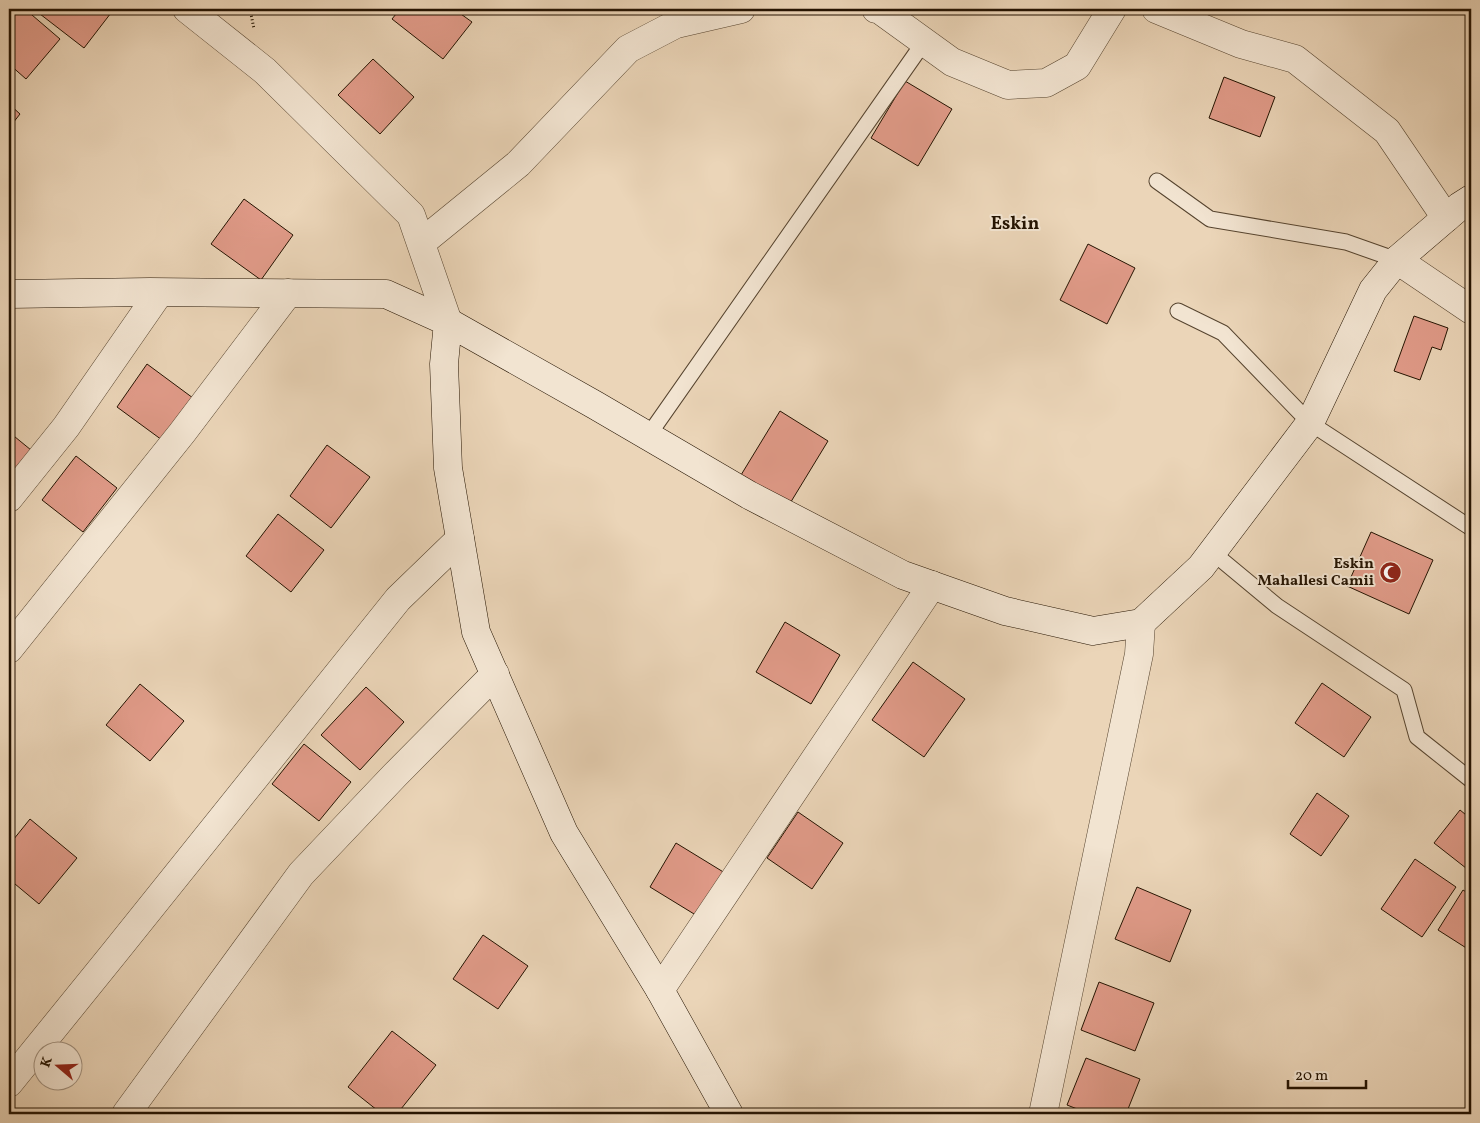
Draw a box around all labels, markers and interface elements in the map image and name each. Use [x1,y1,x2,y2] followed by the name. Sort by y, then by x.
[991,212,1039,237] district label: Eskin
[1257,554,1374,592] place label: Eskin Mahallesi Camii
[1378,561,1402,585] mosque icon: Eskin Mahallesi Camii
[32,1040,82,1090] north arrow
[36,1054,58,1070] text: K
[1288,1058,1365,1090] scale bar
[1295,1066,1328,1087] text: 20 m

